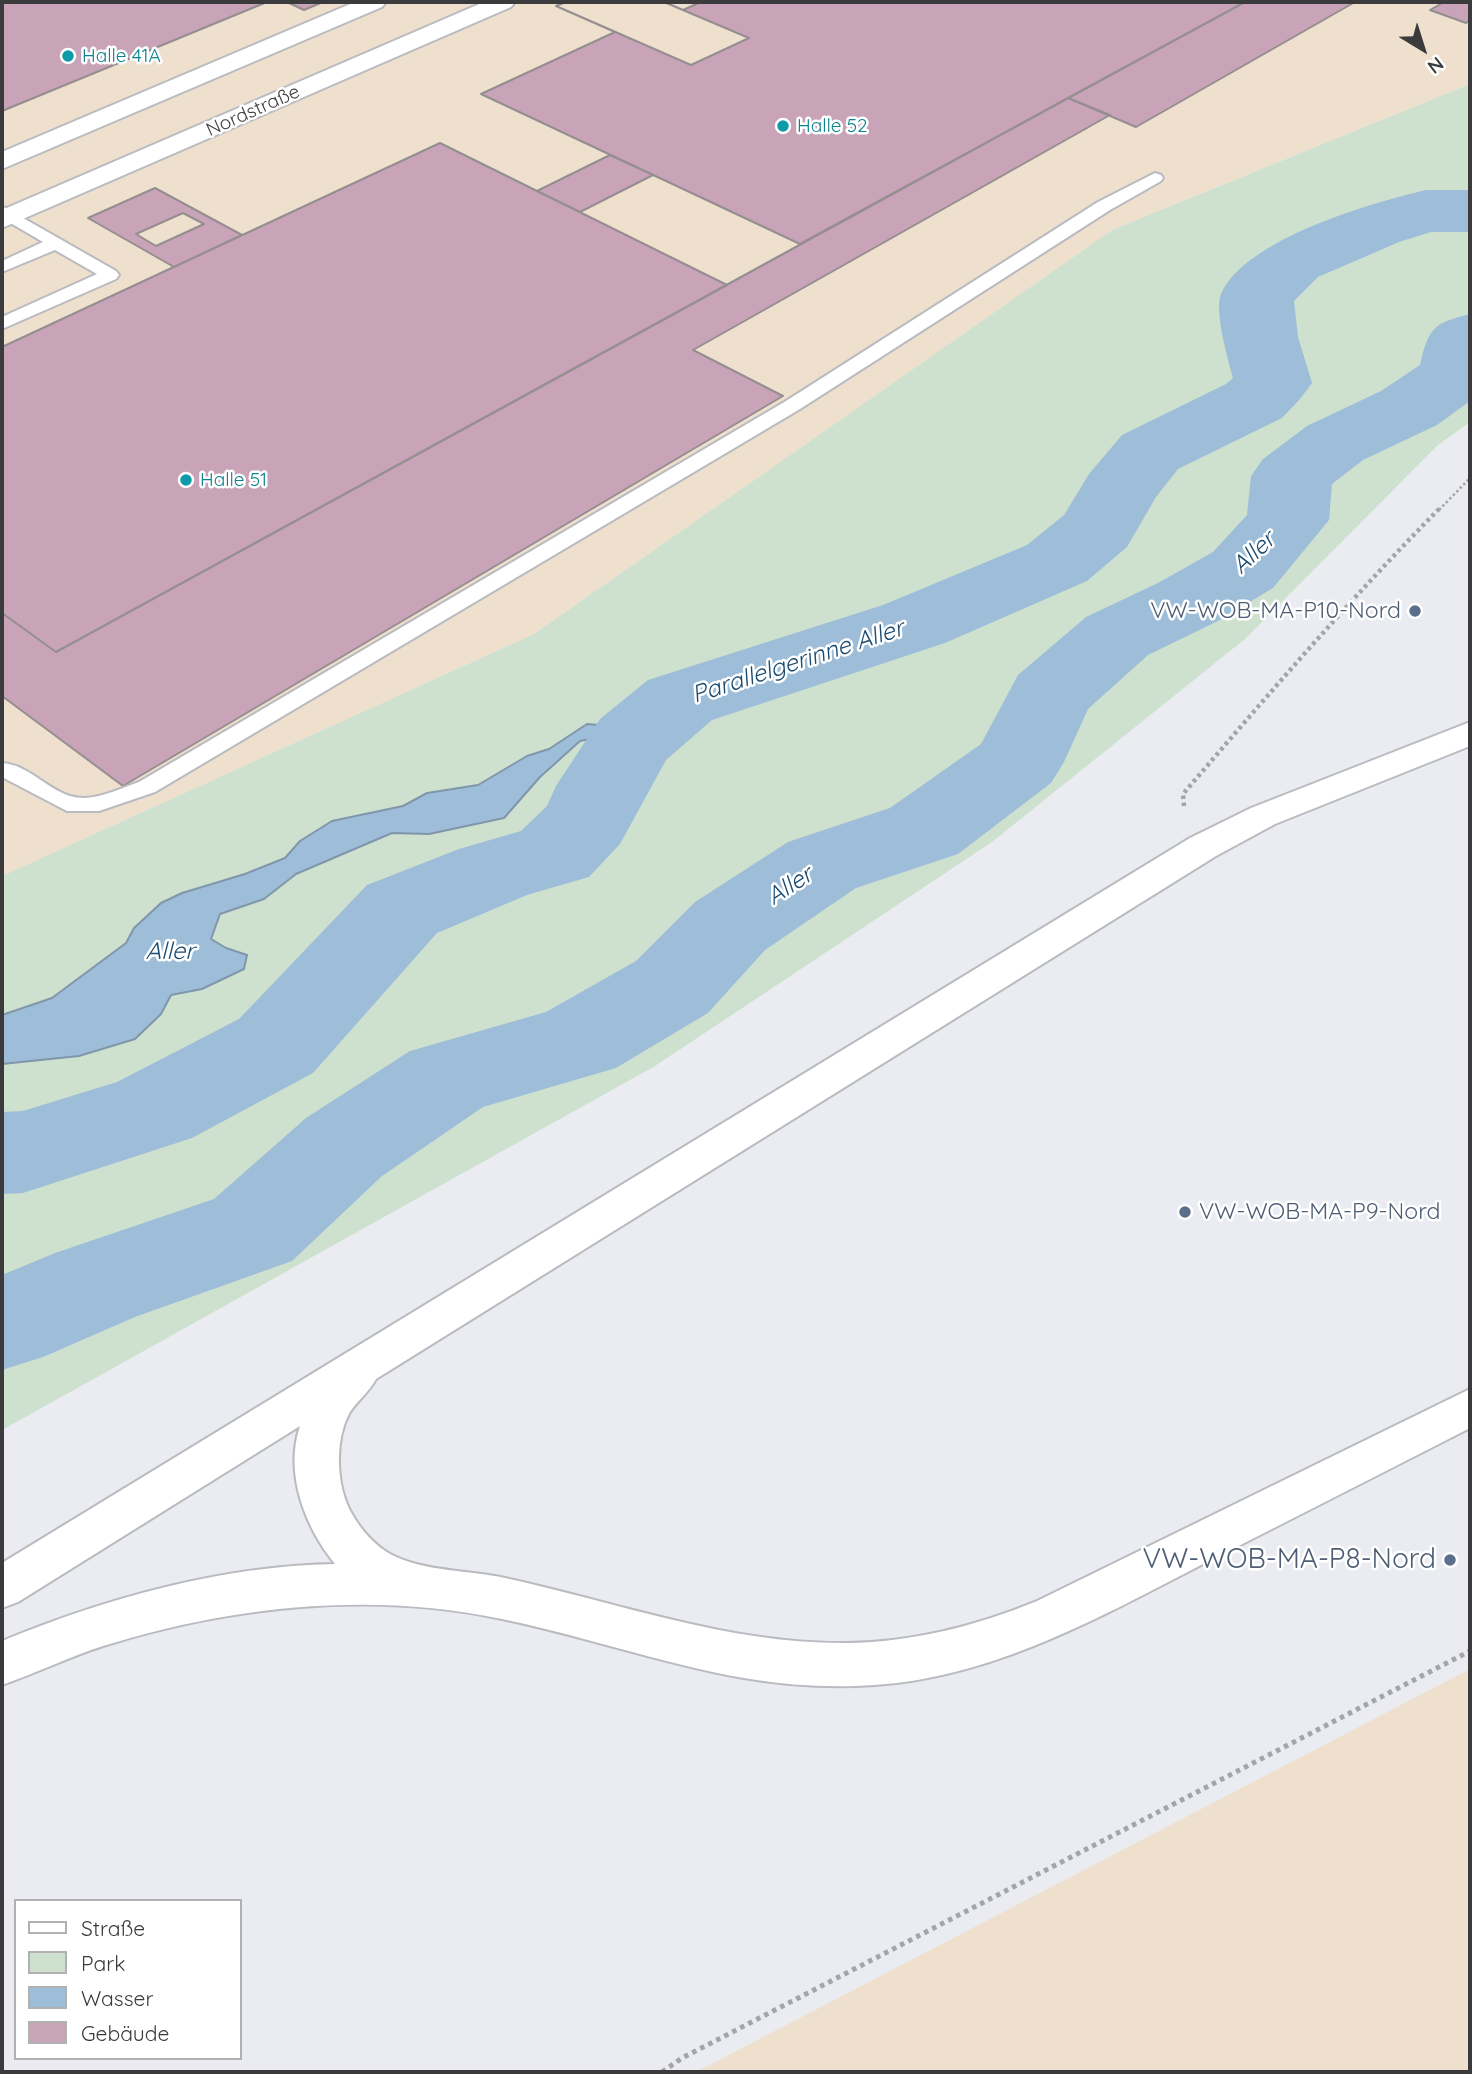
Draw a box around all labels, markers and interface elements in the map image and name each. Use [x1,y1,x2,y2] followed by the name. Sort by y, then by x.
[1388,14,1458,84] north arrow
[82,45,161,67] place label: Halle 41A
[60,48,76,64] marker: Halle 41A
[1423,52,1449,79] text: N
[203,80,303,142] street label: Nordstraße
[797,115,868,137] place label: Halle 52
[775,118,791,134] marker: Halle 52
[200,469,267,491] place label: Halle 51
[178,472,194,488] marker: Halle 51
[1226,526,1282,580] water label: Aller
[1150,597,1401,625] place label: VW-WOB-MA-P10-Nord
[1407,603,1423,619] marker: VW-WOB-MA-P10-Nord
[688,614,908,710] water label: Parallelgerinne Aller
[762,861,818,911] water label: Aller
[145,938,195,966] water label: Aller
[1199,1198,1440,1226] place label: VW-WOB-MA-P9-Nord
[1177,1204,1193,1220] marker: VW-WOB-MA-P9-Nord
[1143,1543,1436,1577] place label: VW-WOB-MA-P8-Nord
[1442,1552,1458,1568] marker: VW-WOB-MA-P8-Nord
[14,1899,242,2060] legend
[81,1915,145,1941] text: Straße
[81,1950,125,1976] text: Park
[81,1985,153,2011] text: Wasser
[81,2020,169,2046] text: Gebäude

